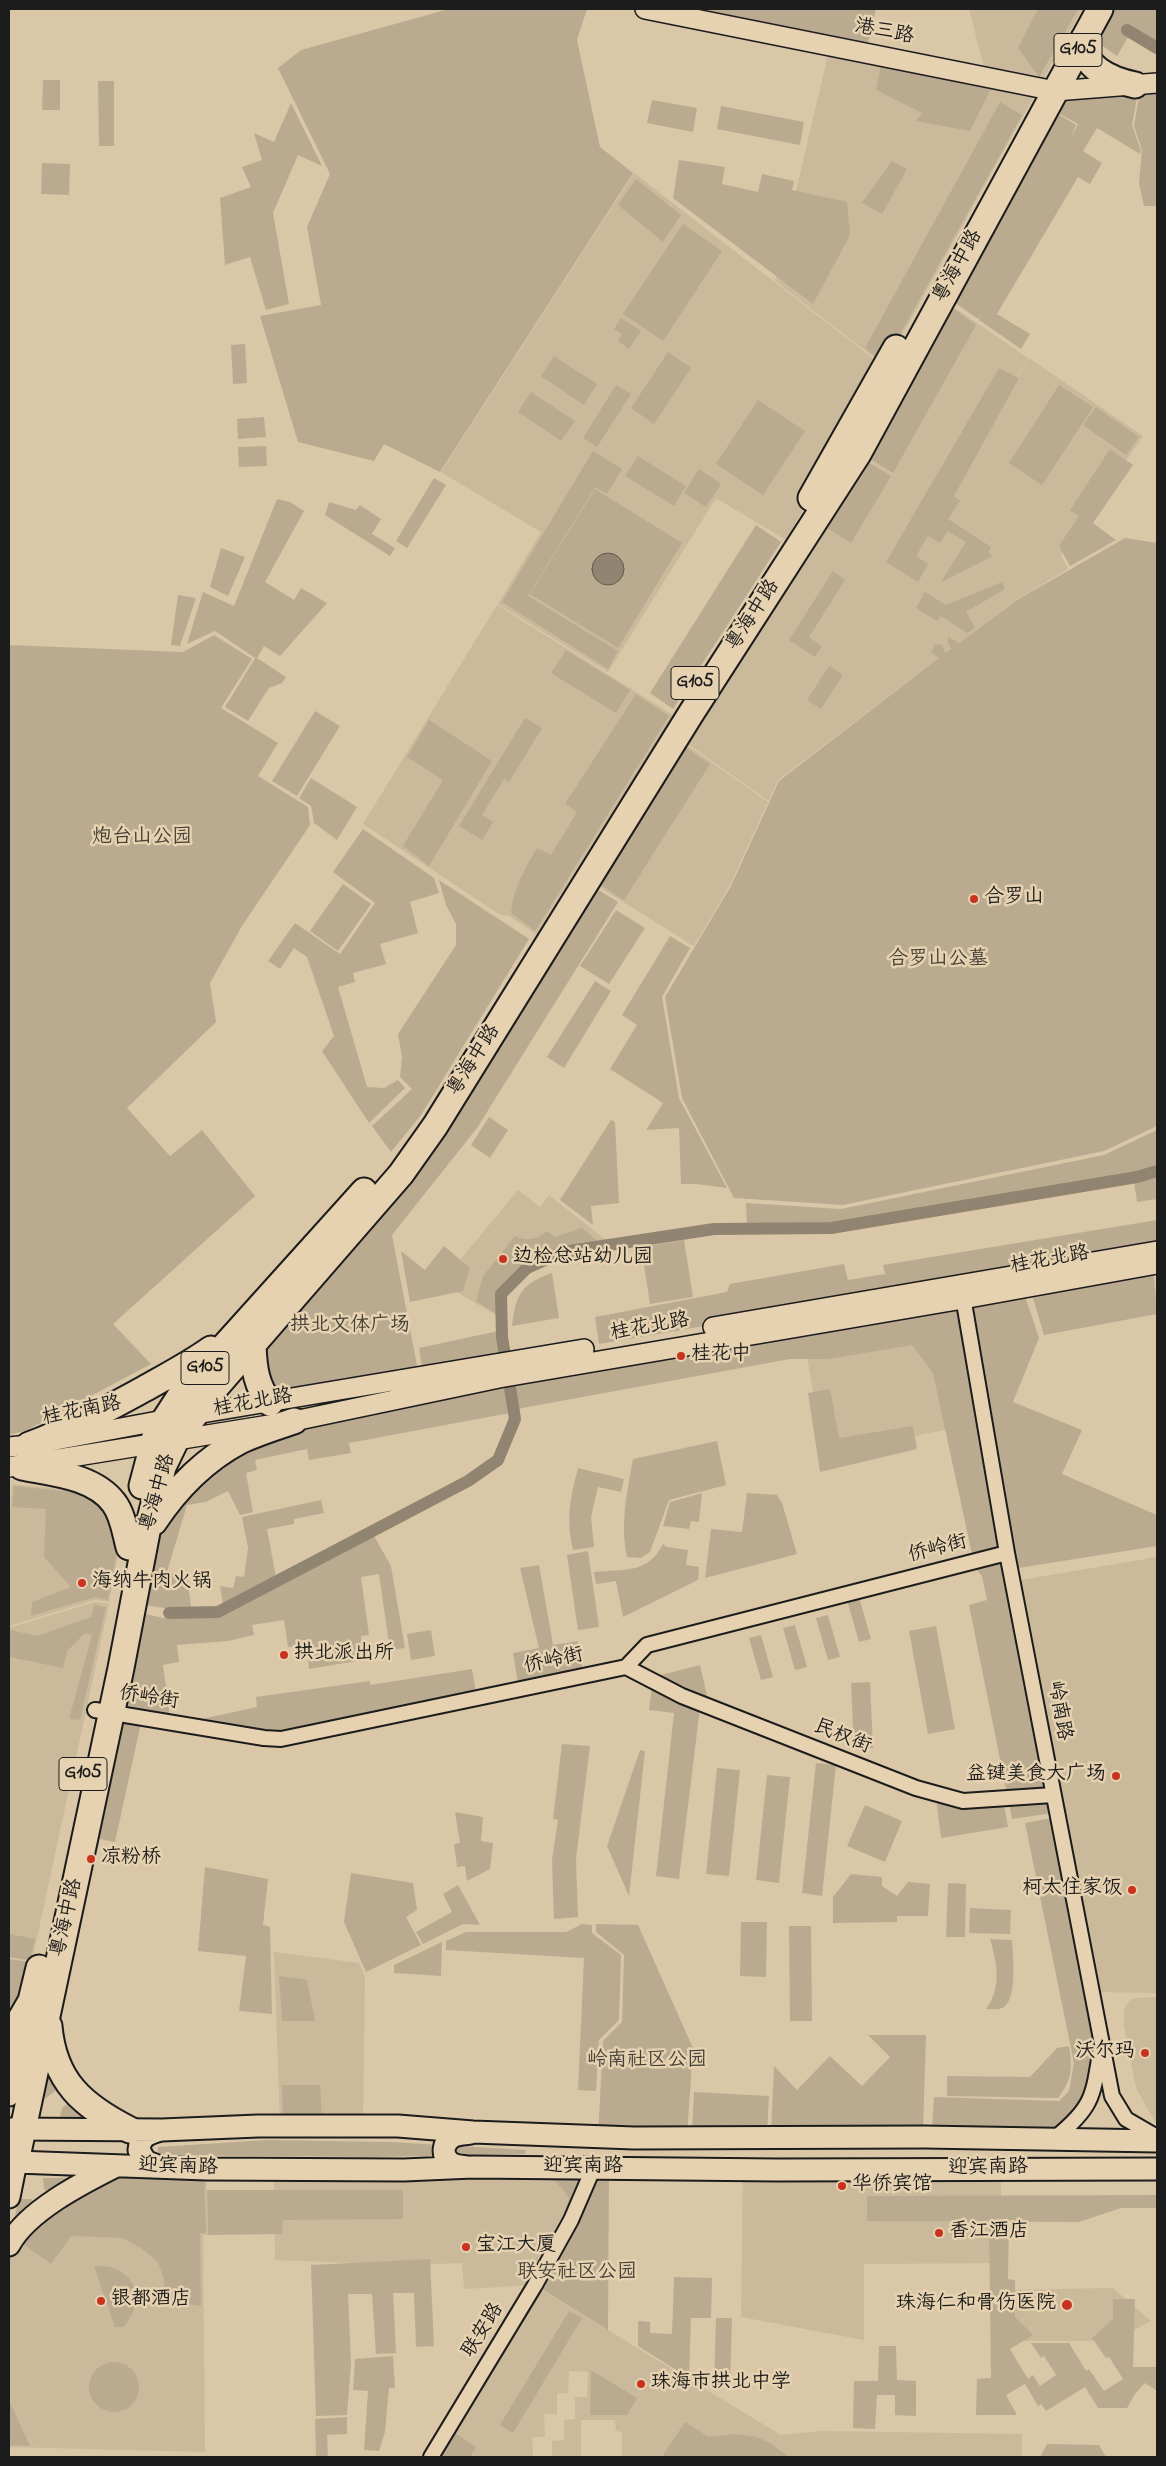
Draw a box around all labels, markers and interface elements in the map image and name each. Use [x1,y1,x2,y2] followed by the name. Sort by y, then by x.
[852,15,916,51] street label: 港三路
[1054,34,1102,66] road number: G105
[929,226,989,308] street label: 粤海中路
[722,576,786,656] street label: 粤海中路
[671,666,719,700] road number: G105
[92,827,192,851] park label: 炮台山公园
[984,887,1044,911] place label: 合罗山
[968,893,980,905] marker: 合罗山
[888,949,988,973] park label: 合罗山公墓
[444,1021,506,1101] street label: 粤海中路
[1009,1242,1091,1280] street label: 桂花北路
[513,1247,653,1271] place label: 边检总站幼儿园
[497,1253,509,1265] marker: 边检总站幼儿园
[609,1309,691,1347] street label: 桂花北路
[290,1315,410,1339] park label: 拱北文体广场
[691,1344,751,1368] place label: 桂花中
[675,1350,687,1362] marker: 桂花中
[181,1352,229,1385] road number: G105
[212,1385,294,1423] street label: 桂花北路
[40,1393,124,1431] street label: 桂花南路
[136,1451,182,1535] street label: 粤海中路
[906,1531,970,1569] street label: 侨岭街
[92,1571,212,1595] place label: 海纳牛肉火锅
[76,1577,88,1589] marker: 海纳牛肉火锅
[294,1643,394,1667] place label: 拱北派出所
[522,1644,586,1680] street label: 侨岭街
[278,1649,290,1661] marker: 拱北派出所
[1041,1679,1075,1743] street label: 岭南路
[117,1682,181,1716] street label: 侨岭街
[810,1716,874,1760] street label: 民权街
[59,1758,107,1790] road number: G105
[966,1764,1106,1788] place label: 益键美食大广场
[1110,1770,1122,1782] marker: 益键美食大广场
[101,1847,161,1871] place label: 凉粉桥
[85,1853,97,1865] marker: 凉粉桥
[47,1876,89,1960] street label: 粤海中路
[1022,1878,1122,1902] place label: 柯太住家饭
[1126,1884,1138,1896] marker: 柯太住家饭
[1075,2041,1135,2065] place label: 沃尔玛
[1139,2047,1151,2059] marker: 沃尔玛
[587,2050,707,2074] park label: 岭南社区公园
[138,2155,218,2181] street label: 迎宾南路
[543,2156,623,2180] street label: 迎宾南路
[948,2156,1028,2182] street label: 迎宾南路
[852,2174,932,2198] place label: 华侨宾馆
[836,2180,848,2192] marker: 华侨宾馆
[949,2221,1029,2245] place label: 香江酒店
[933,2227,945,2239] marker: 香江酒店
[476,2235,556,2259] place label: 宝江大厦
[460,2241,472,2253] marker: 宝江大厦
[517,2262,637,2286] park label: 联安社区公园
[111,2289,191,2313] place label: 银都酒店
[896,2293,1056,2317] place label: 珠海仁和骨伤医院
[95,2295,107,2307] marker: 银都酒店
[1060,2298,1074,2312] marker: 珠海仁和骨伤医院
[458,2299,510,2363] street label: 联安路
[651,2372,791,2396] place label: 珠海市拱北中学
[635,2378,647,2390] marker: 珠海市拱北中学

